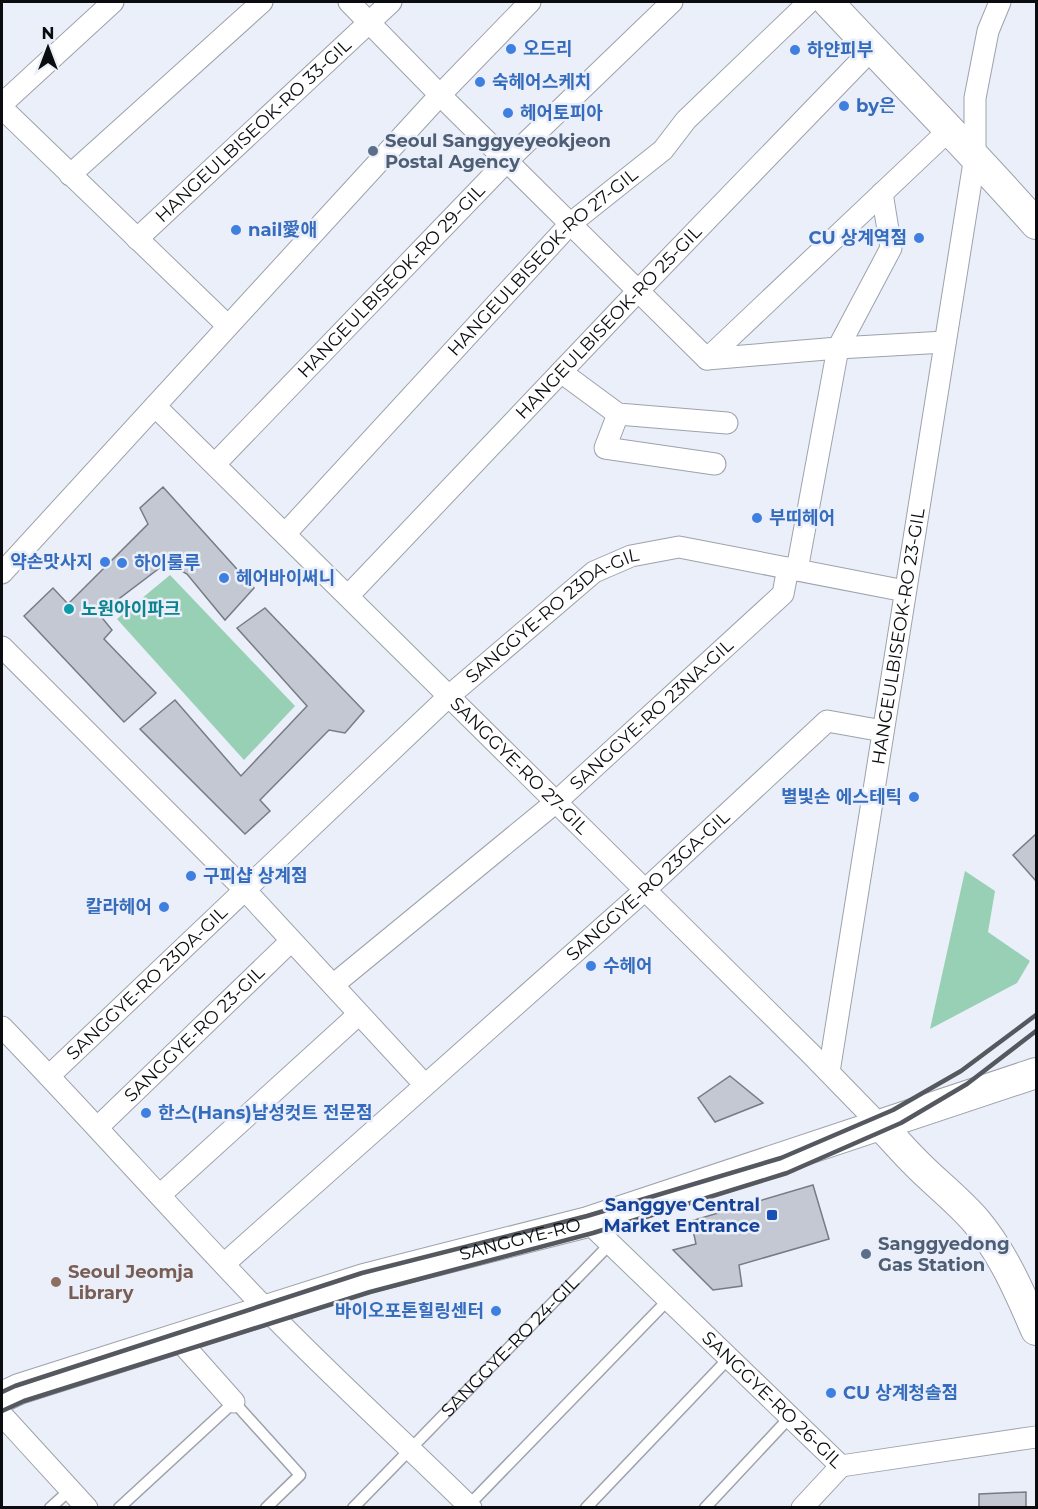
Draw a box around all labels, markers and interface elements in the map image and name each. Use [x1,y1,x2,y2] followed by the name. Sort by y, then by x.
[18,18,78,78] north arrow
[42,24,54,43] text: N
[151,34,356,227] street label: HANGEULBISEOK-RO 33-GIL
[523,38,573,60] place label: 오드리
[807,39,873,61] place label: 하얀피부
[504,42,518,56] marker: 오드리
[788,43,802,57] marker: 하얀피부
[492,71,591,93] place label: 숙헤어스케치
[473,75,487,89] marker: 숙헤어스케치
[856,95,895,117] place label: by은
[837,99,851,113] marker: by은
[520,102,603,124] place label: 헤어토피아
[501,106,515,120] marker: 헤어토피아
[385,130,611,173] place label: Seoul Sanggyeyeokjeon Postal Agency
[366,144,380,158] marker: Seoul Sanggyeyeokjeon Postal Agency
[443,163,642,361] street label: HANGEULBISEOK-RO 27-GIL
[293,179,490,383] street label: HANGEULBISEOK-RO 29-GIL
[248,219,317,241] place label: nail愛애
[511,221,707,424] street label: HANGEULBISEOK-RO 25-GIL
[229,223,243,237] marker: nail愛애
[809,227,907,249] place label: CU 상계역점
[912,231,926,245] marker: CU 상계역점
[867,506,930,766] street label: HANGEULBISEOK-RO 23-GIL
[769,507,835,529] place label: 부띠헤어
[750,511,764,525] marker: 부띠헤어
[461,544,641,688] street label: SANGGYE-RO 23DA-GIL
[10,551,93,573] place label: 약손맛사지
[134,552,200,574] place label: 하이룰루
[98,555,112,569] marker: 약손맛사지
[115,556,129,570] marker: 하이룰루
[236,567,335,589] place label: 헤어바이써니
[217,571,231,585] marker: 헤어바이써니
[81,598,180,620] place label: 노원아이파크
[62,602,76,616] marker: 노원아이파크
[565,634,738,795] street label: SANGGYE-RO 23NA-GIL
[445,693,593,839] street label: SANGGYE-RO 27-GIL
[781,786,902,808] place label: 별빛손 에스테틱
[907,790,921,804] marker: 별빛손 에스테틱
[562,806,734,966] street label: SANGGYE-RO 23GA-GIL
[203,865,307,887] place label: 구피샵 상계점
[184,869,198,883] marker: 구피샵 상계점
[86,896,152,918] place label: 칼라헤어
[157,900,171,914] marker: 칼라헤어
[62,901,232,1065] street label: SANGGYE-RO 23DA-GIL
[603,955,653,977] place label: 수헤어
[584,959,598,973] marker: 수헤어
[120,961,270,1107] street label: SANGGYE-RO 23-GIL
[158,1102,373,1124] place label: 한스(Hans)남성컷트 전문점
[139,1106,153,1120] marker: 한스(Hans)남성컷트 전문점
[603,1194,760,1237] place label: Sanggye Central Market Entrance
[765,1208,779,1222] marker: Sanggye Central Market Entrance
[457,1213,583,1265] street label: SANGGYE-RO
[878,1233,1010,1276] place label: Sanggyedong Gas Station
[859,1247,873,1261] marker: Sanggyedong Gas Station
[68,1261,194,1304] place label: Seoul Jeomja Library
[437,1271,584,1422] street label: SANGGYE-RO 24-GIL
[49,1275,63,1289] marker: Seoul Jeomja Library
[335,1300,484,1322] place label: 바이오포톤힐링센터
[489,1304,503,1318] marker: 바이오포톤힐링센터
[697,1327,848,1473] street label: SANGGYE-RO 26-GIL
[843,1382,958,1404] place label: CU 상계청솔점
[824,1386,838,1400] marker: CU 상계청솔점

